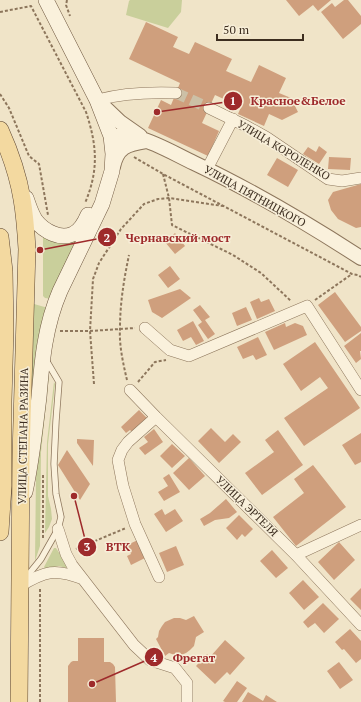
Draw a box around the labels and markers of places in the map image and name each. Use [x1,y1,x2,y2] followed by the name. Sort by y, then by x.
[223,89,354,113] callout: Красное&Белое
[97,225,238,249] callout: Чернавский мост
[77,535,138,559] callout: ВТК
[144,645,223,669] callout: Фрегат

